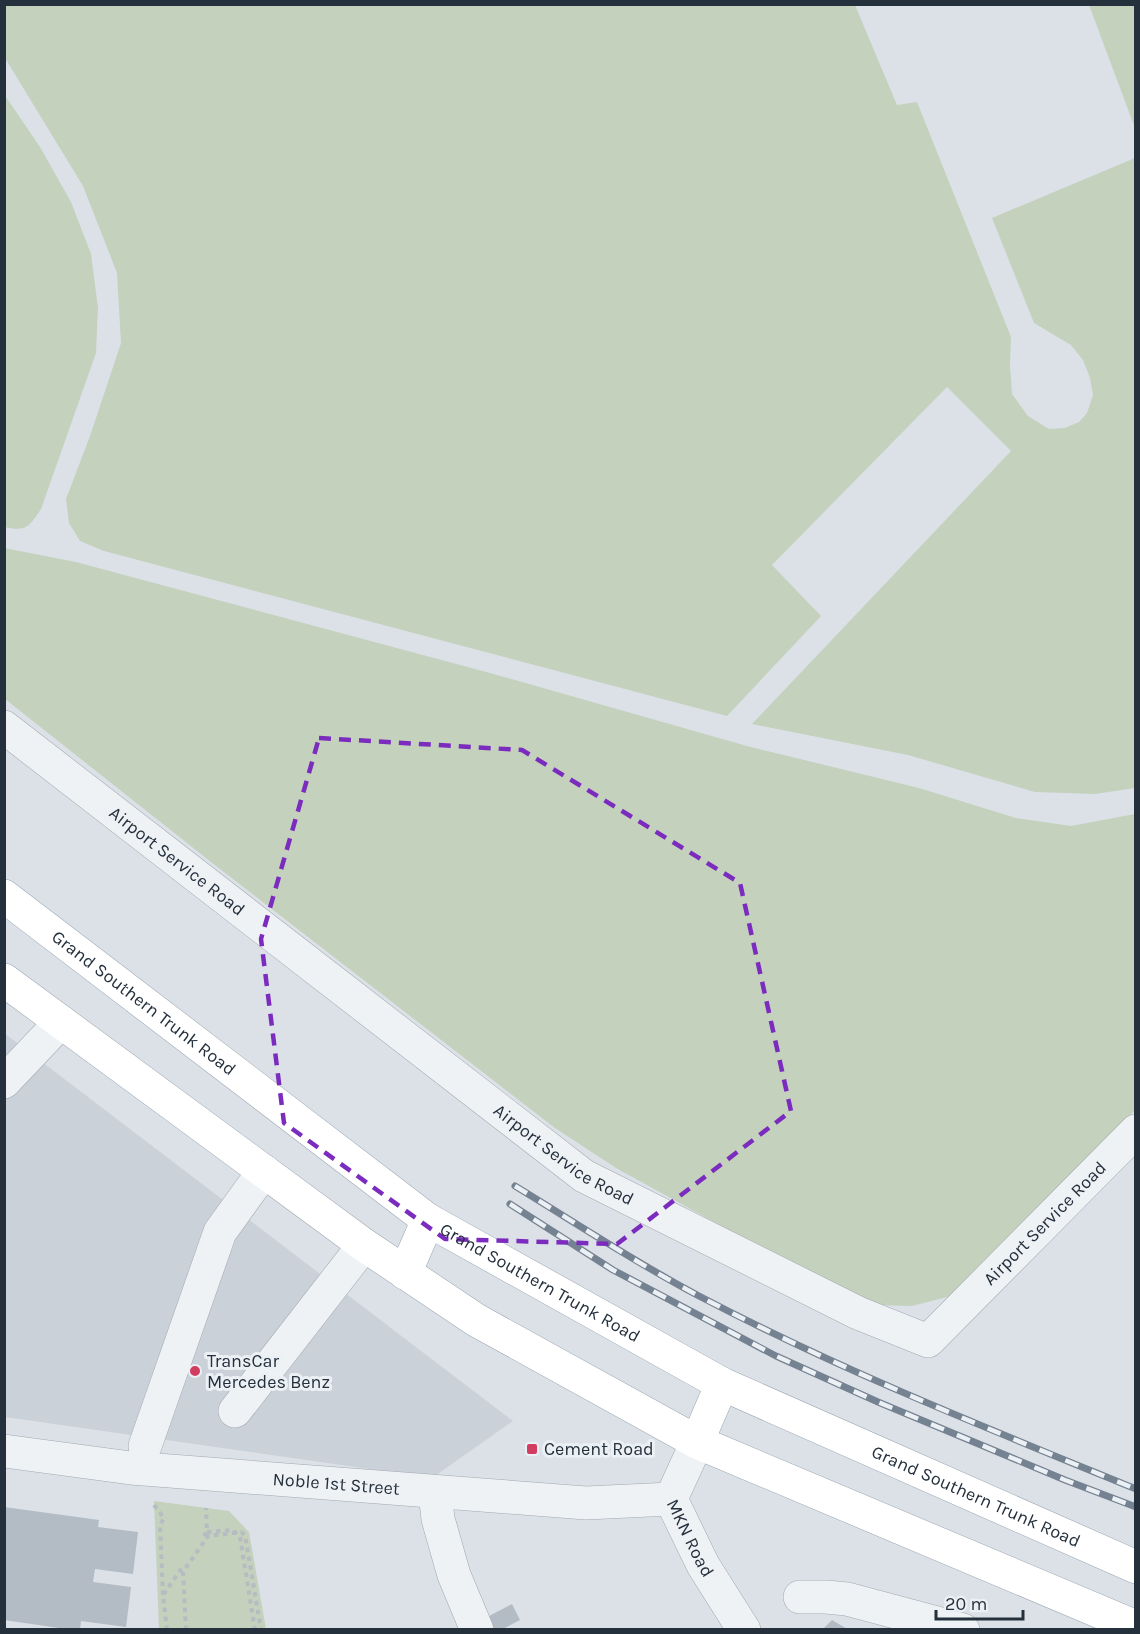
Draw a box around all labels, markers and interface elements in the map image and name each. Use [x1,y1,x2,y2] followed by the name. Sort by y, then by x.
[105,802,249,920] street label: Airport Service Road
[47,926,240,1080] street label: Grand Southern Trunk Road
[489,1099,637,1210] street label: Airport Service Road
[979,1157,1111,1290] street label: Airport Service Road
[436,1218,644,1347] street label: Grand Southern Trunk Road
[207,1350,330,1393] place label: TransCar Mercedes Benz
[188,1364,202,1378] marker: TransCar Mercedes Benz
[544,1438,654,1460] place label: Cement Road
[868,1441,1084,1552] street label: Grand Southern Trunk Road
[525,1442,539,1456] marker: Cement Road
[272,1468,401,1500] street label: Noble 1st Street
[662,1495,719,1581] street label: MKN Road
[936,1583,1023,1621] scale bar
[945,1593,987,1615] text: 20 m

